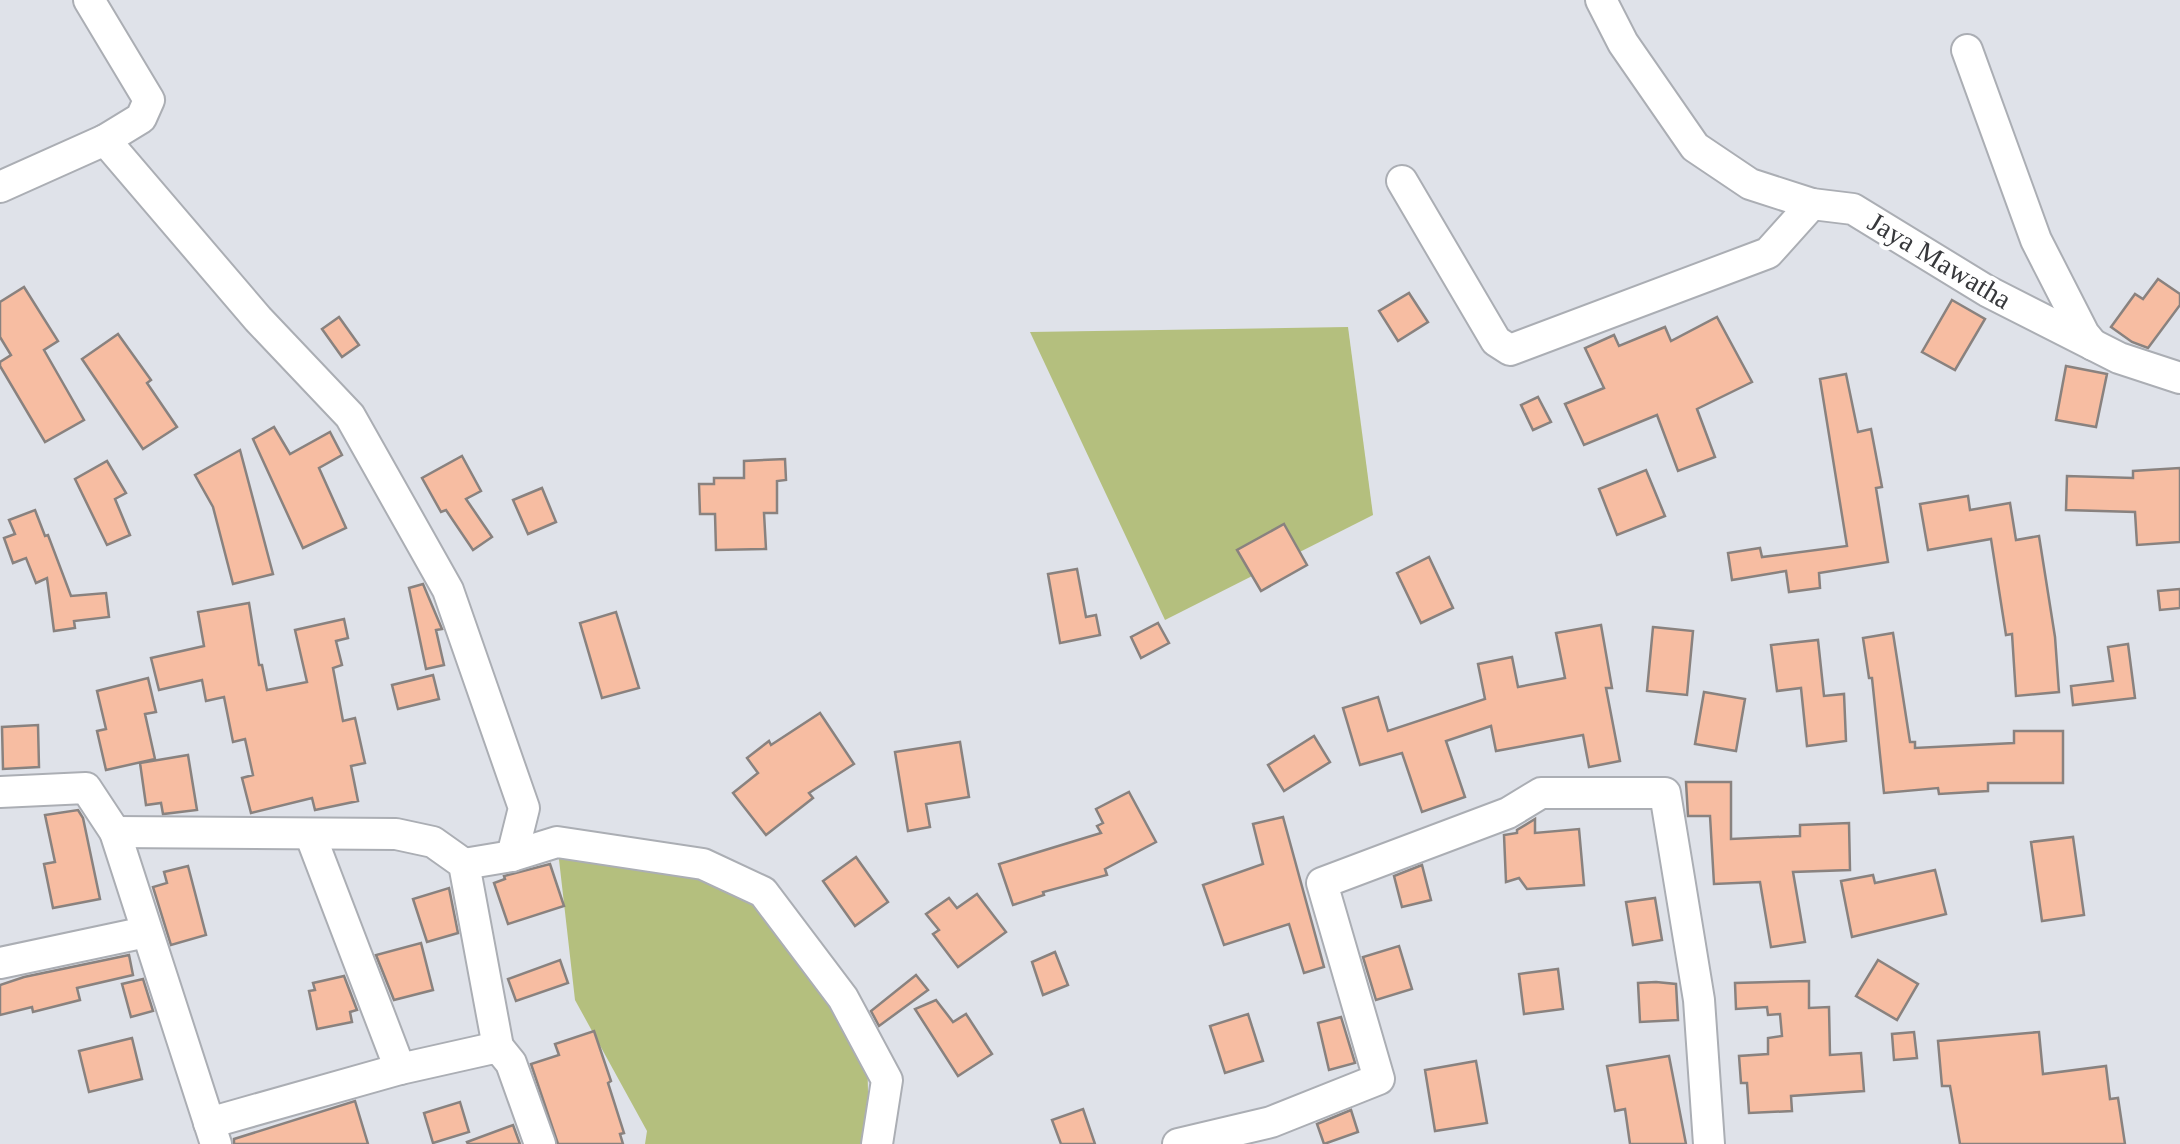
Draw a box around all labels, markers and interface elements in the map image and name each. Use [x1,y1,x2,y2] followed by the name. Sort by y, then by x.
[1863,206,2017,315] street label: Jaya Mawatha

